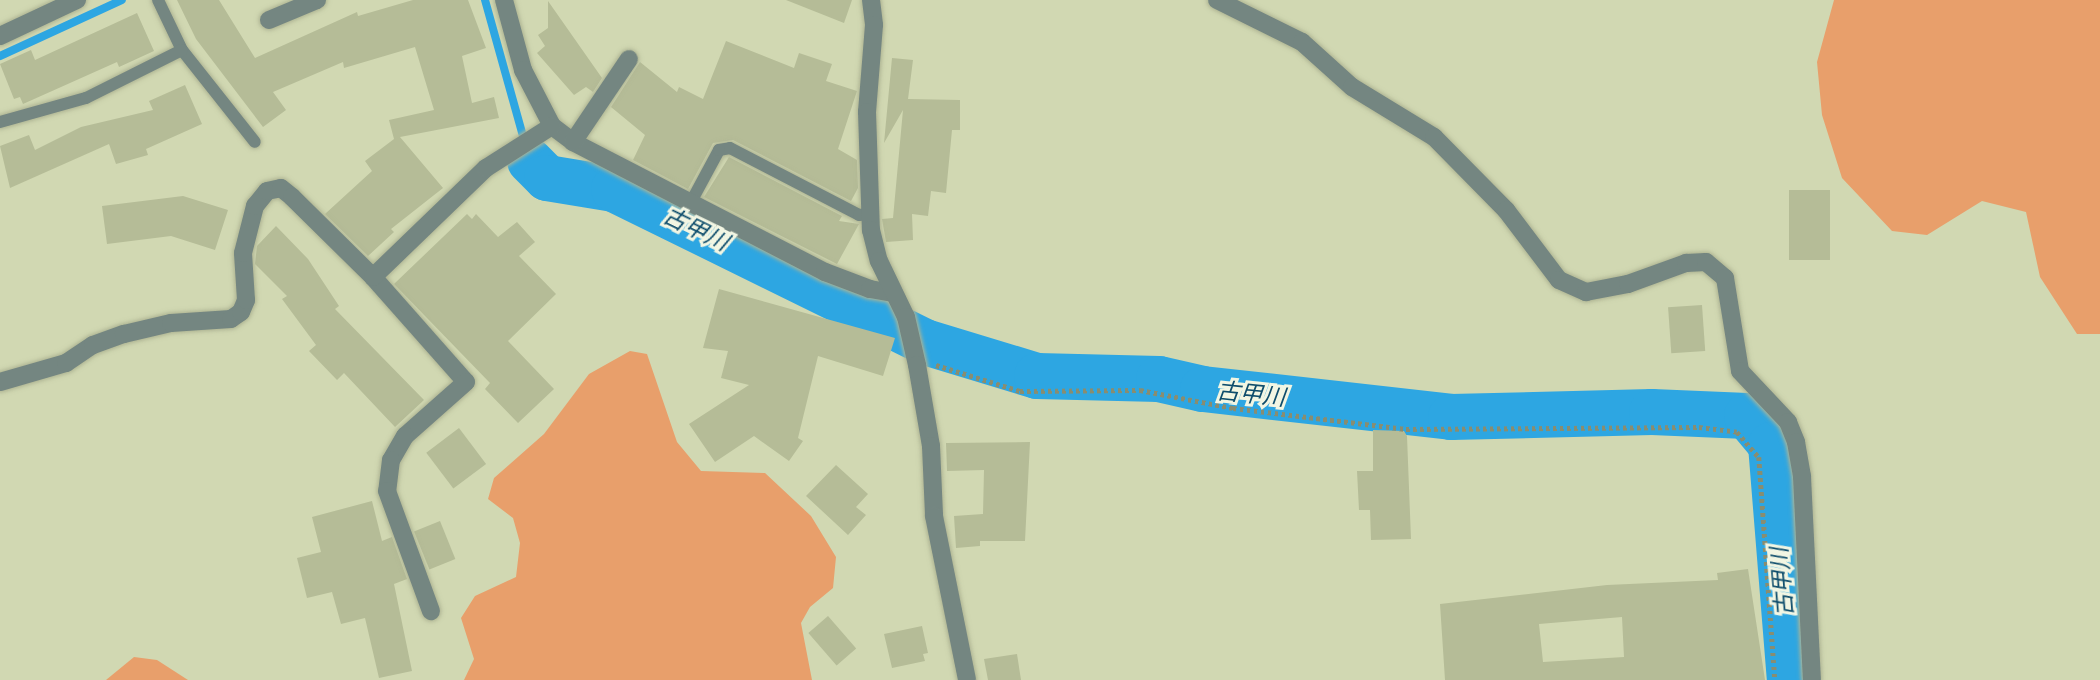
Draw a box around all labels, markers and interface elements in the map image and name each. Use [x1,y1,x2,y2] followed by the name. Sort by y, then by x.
[659,201,733,257] water label: 古甲川
[1215,377,1287,411] water label: 古甲川
[1765,546,1799,618] water label: 古甲川

